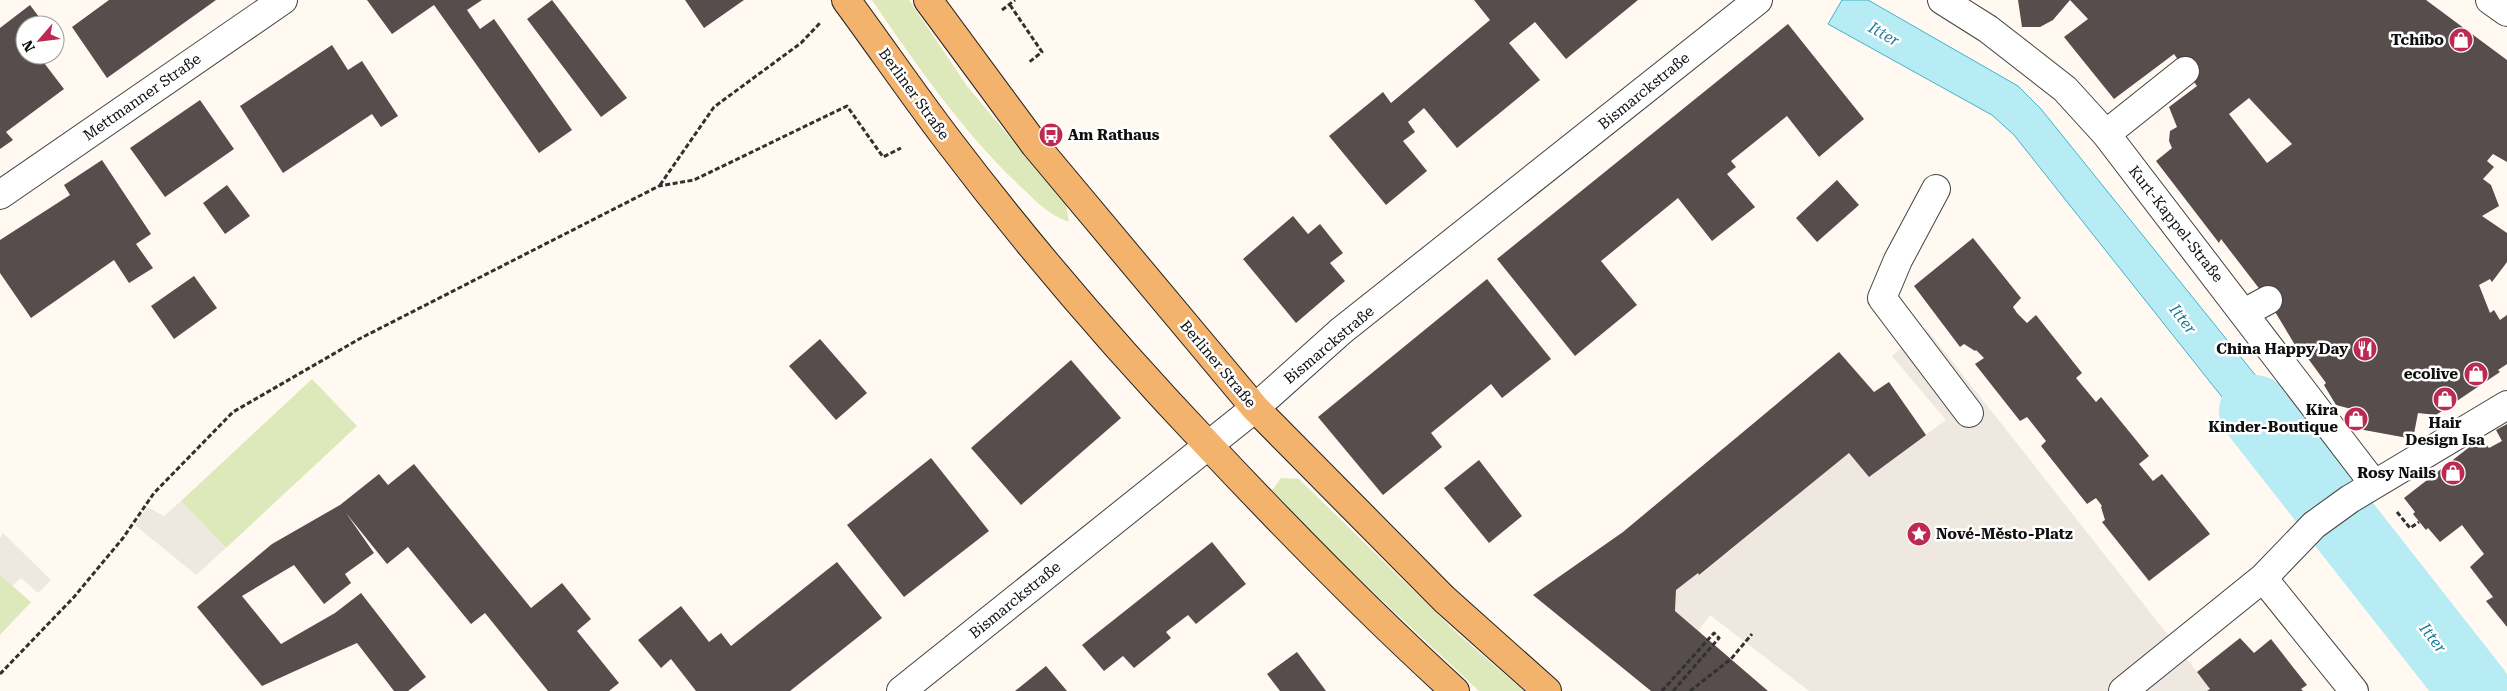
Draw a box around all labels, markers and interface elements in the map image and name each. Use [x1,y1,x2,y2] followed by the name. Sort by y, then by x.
[15,15,65,65] north arrow
[1864,17,1903,50] water label: Itter
[2448,27,2474,53] shop icon: Tchibo
[2391,31,2444,49] place label: Tchibo
[19,37,38,55] text: N
[875,45,953,143] street label: Berliner Straße
[1595,49,1693,133] street label: Bismarckstraße
[80,50,204,144] street label: Mettmanner Straße
[1038,122,1064,148] bus stop icon: Am Rathaus
[1068,126,1160,144] place label: Am Rathaus
[2125,162,2227,286] street label: Kurt-Kappel-Straße
[2165,300,2201,338] water label: Itter
[1280,302,1378,388] street label: Bismarckstraße
[1176,317,1260,411] street label: Berliner Straße
[2352,336,2378,362] restaurant icon: China Happy Day
[2216,340,2348,358] place label: China Happy Day
[2463,361,2489,387] shop icon: ecolive
[2404,365,2458,383] place label: ecolive
[2432,386,2458,412] shop icon: Hair Design Isa
[2208,401,2338,436] place label: Kira Kinder-Boutique
[2343,406,2369,432] shop icon: Kira Kinder-Boutique
[2405,414,2485,449] place label: Hair Design Isa
[2440,460,2466,486] shop icon: Rosy Nails
[2357,464,2436,482] place label: Rosy Nails
[1906,521,1932,547] place icon: Nové-Město-Platz
[1936,525,2073,543] place label: Nové-Město-Platz
[966,558,1064,642] street label: Bismarckstraße
[2415,619,2451,657] water label: Itter

